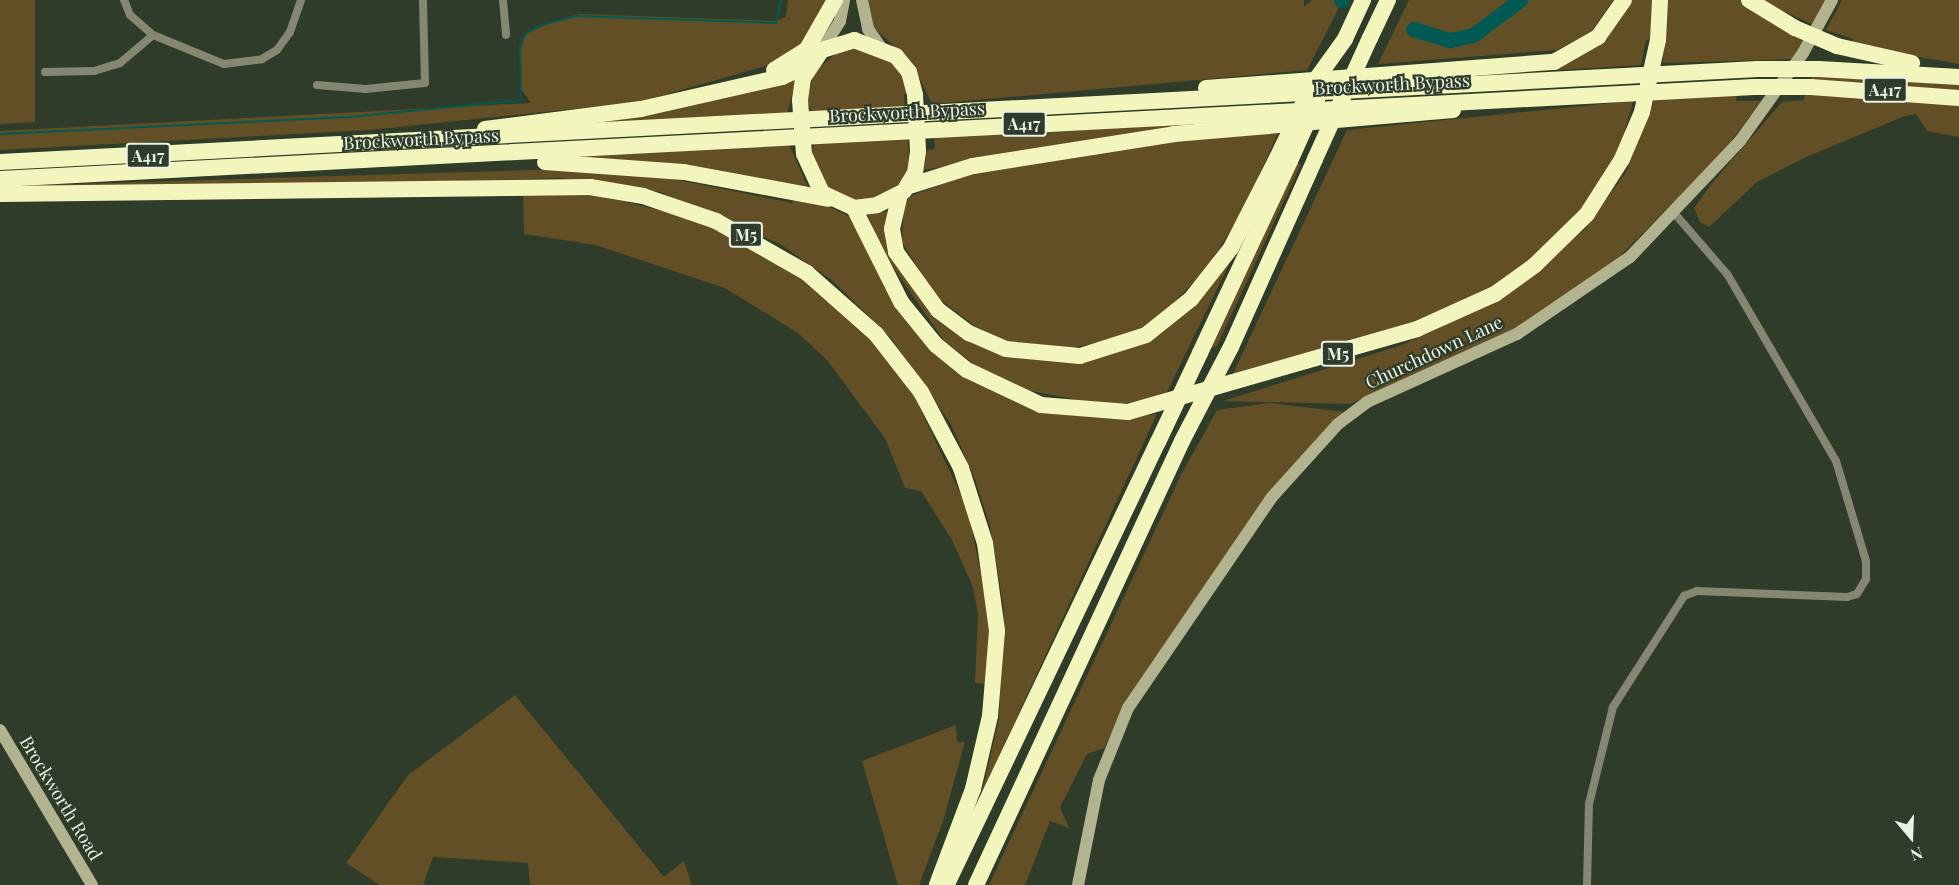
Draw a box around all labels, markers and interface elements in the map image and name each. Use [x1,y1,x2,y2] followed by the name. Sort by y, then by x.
[1314,69,1470,99] street label: Brockworth Bypass
[1862,77,1908,103] road number: A417
[829,97,985,127] street label: Brockworth Bypass
[1002,111,1046,137] road number: A417
[343,124,499,154] street label: Brockworth Bypass
[126,143,170,169] road number: A417
[728,222,764,248] road number: M5
[1362,311,1506,393] street label: Churchdown Lane
[1320,341,1356,367] road number: M5
[15,732,107,864] street label: Brockworth Road
[1881,807,1941,867] north arrow
[1908,843,1926,866] text: N

